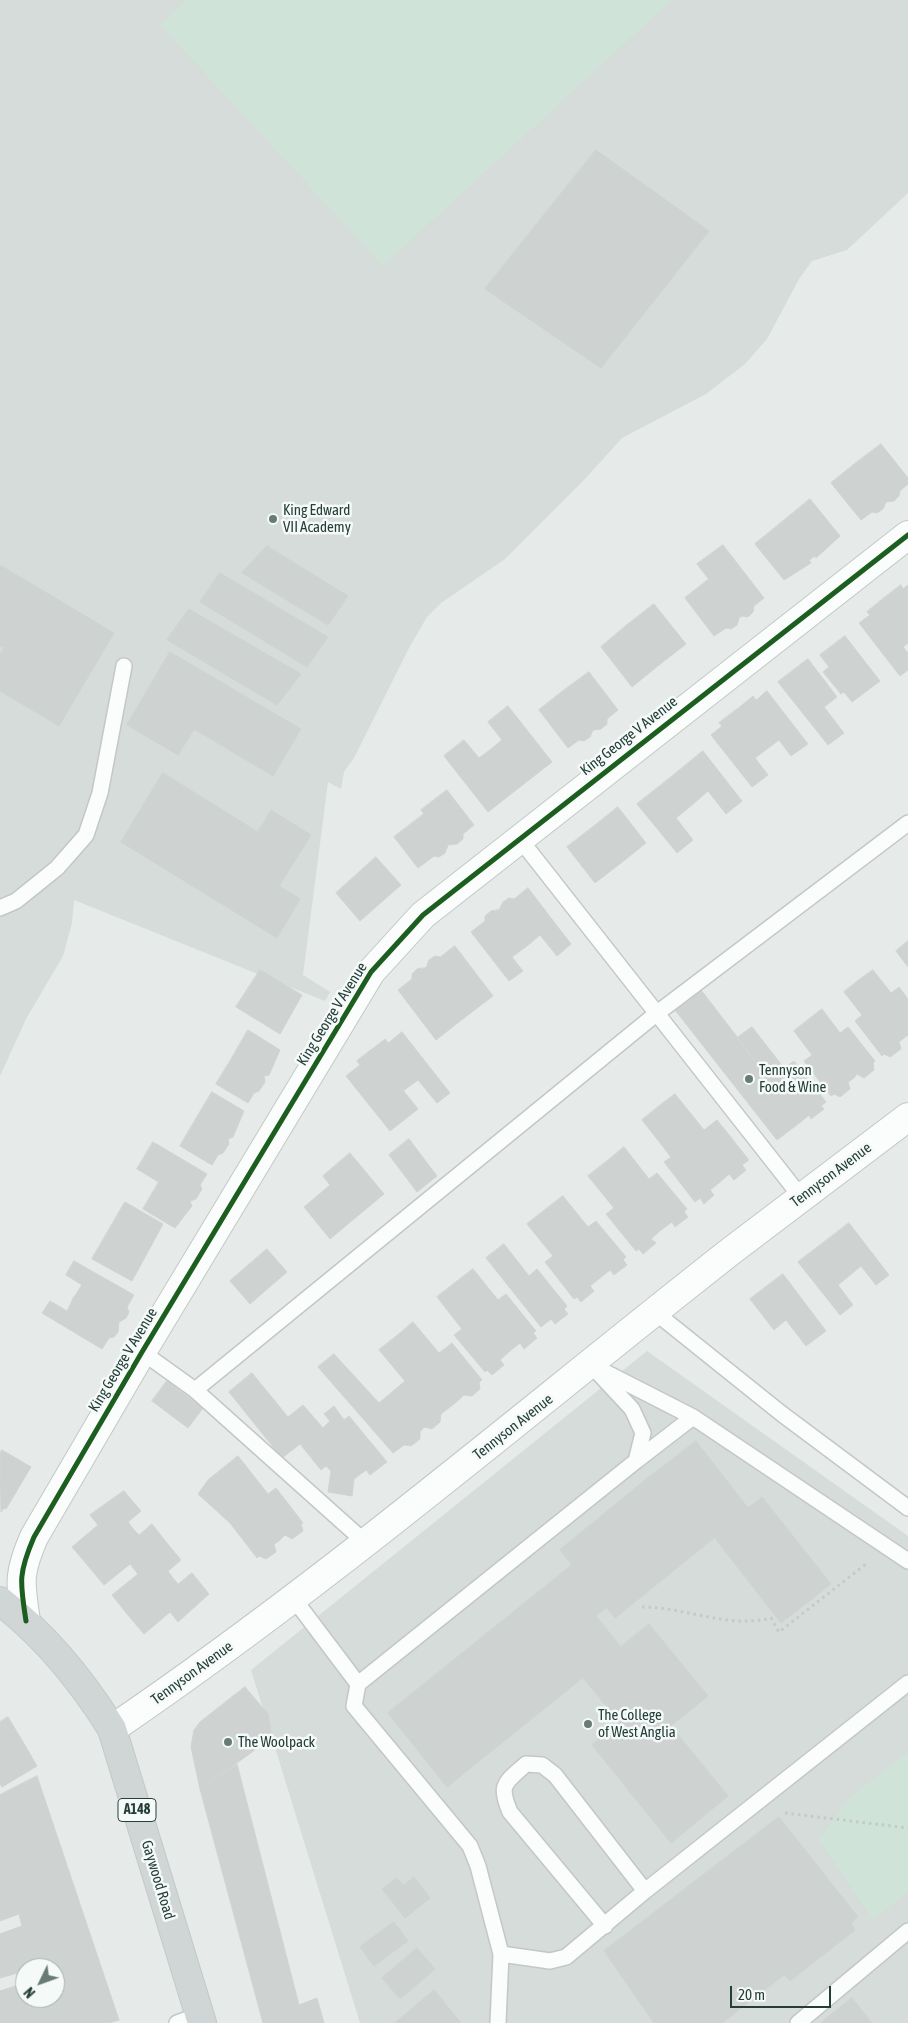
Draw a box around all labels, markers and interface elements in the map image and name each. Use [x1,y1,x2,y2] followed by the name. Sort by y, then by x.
[283,501,351,536] place label: King Edward VII Academy
[267,513,279,525] marker: King Edward VII Academy
[577,693,681,779] street label: King George V Avenue
[293,959,371,1069] street label: King George V Avenue
[759,1061,826,1096] place label: Tennyson Food & Wine
[743,1073,755,1085] marker: Tennyson Food & Wine
[787,1139,875,1211] street label: Tennyson Avenue
[85,1305,161,1415] street label: King George V Avenue
[469,1390,557,1464] street label: Tennyson Avenue
[148,1637,236,1709] street label: Tennyson Avenue
[598,1706,676,1741] place label: The College of West Anglia
[582,1718,594,1730] marker: The College of West Anglia
[238,1733,315,1751] place label: The Woolpack
[222,1736,234,1748] marker: The Woolpack
[118,1798,156,1822] road number: A148
[137,1838,179,1922] street label: Gaywood Road
[15,1958,65,2008] north arrow
[733,1976,834,2008] scale bar
[21,1984,38,2001] text: N
[738,1986,765,2003] text: 20 m

